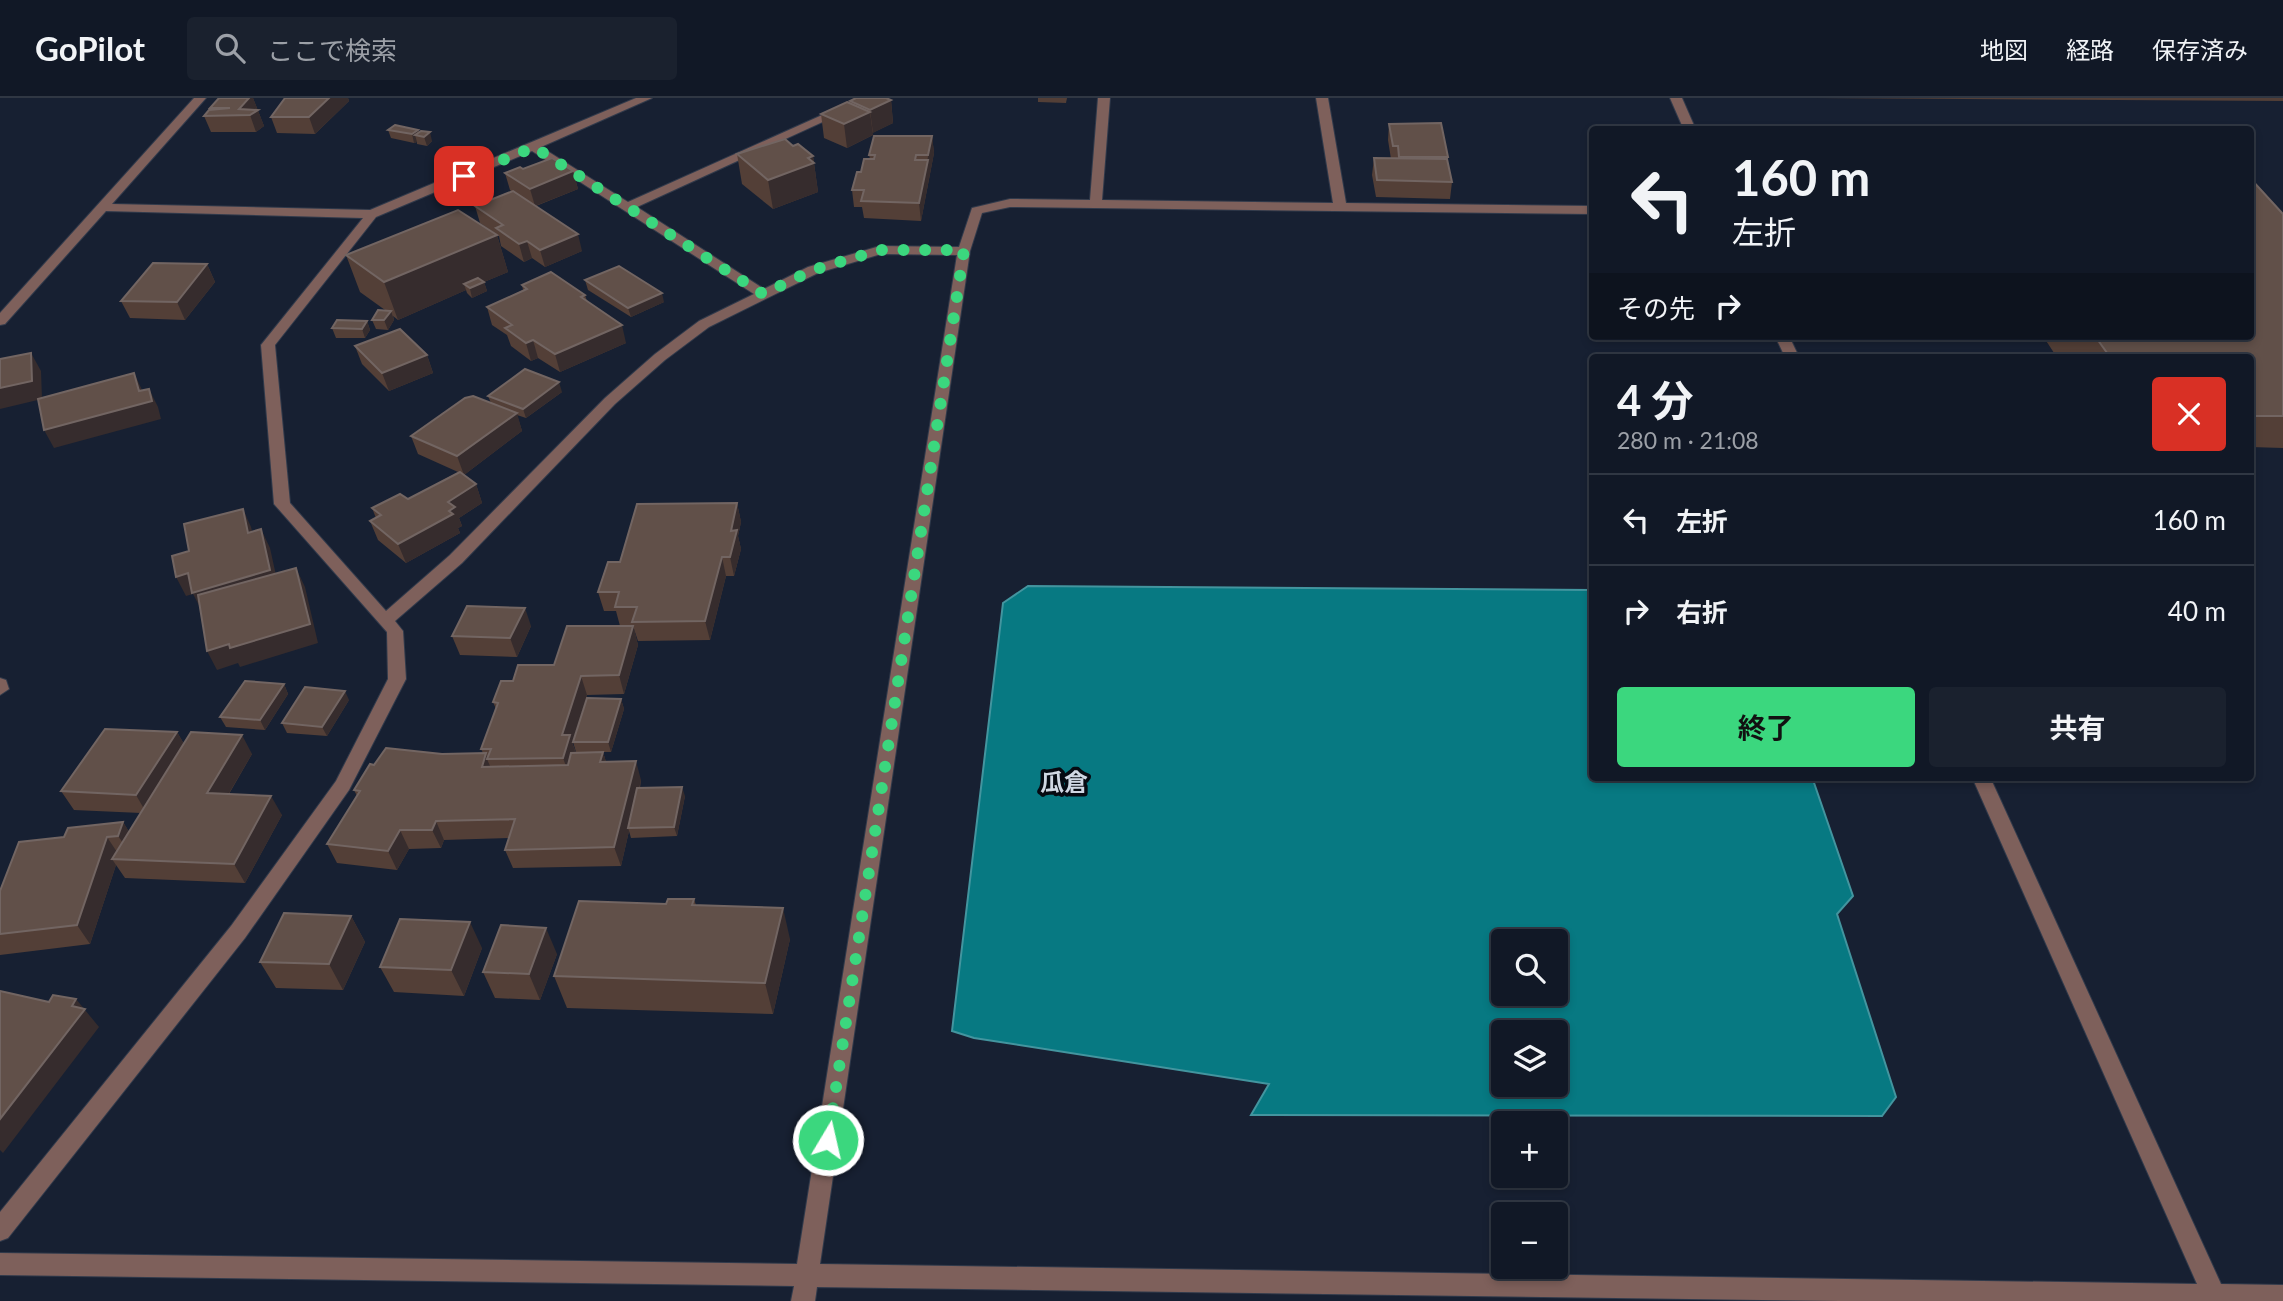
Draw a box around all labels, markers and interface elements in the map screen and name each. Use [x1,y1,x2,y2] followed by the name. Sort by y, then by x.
[187,17,677,80] search box
[35,28,145,68] text: GoPilot
[211,29,249,67] icon: search
[267,34,397,66] text: ここで検索
[1980,35,2028,64] text: 地図
[2066,35,2114,64] text: 経路
[2152,35,2248,64] text: 保存済み
[434,146,494,206] pin
[1732,148,1870,206] text: 160 m
[1617,154,1708,245] icon: left
[445,157,483,195] icon: arrive
[1732,212,1796,251] text: 左折
[1709,287,1747,325] icon: right
[1617,292,1695,324] text: その先
[1617,375,1694,425] text: 4 分
[2152,377,2226,451] button: close
[1617,426,1759,454] text: 280 m · 21:08
[1617,501,1655,539] icon: left
[2153,504,2226,536] text: 160 m
[1676,505,1728,537] text: 左折
[1617,592,1655,630] icon: right
[2168,595,2226,627] text: 40 m
[1676,596,1728,628] text: 右折
[1617,687,1915,767] button: 終了
[1929,687,2226,767] button: 共有
[1040,767,1088,796] district label: 瓜倉
[1491,929,1568,1279] map controls
[1491,929,1568,1006] button: search
[1491,1020,1568,1097] button: layers
[791,1103,865,1177] position arrow
[1491,1111,1568,1188] button: +
[1491,1202,1568,1279] button: −

